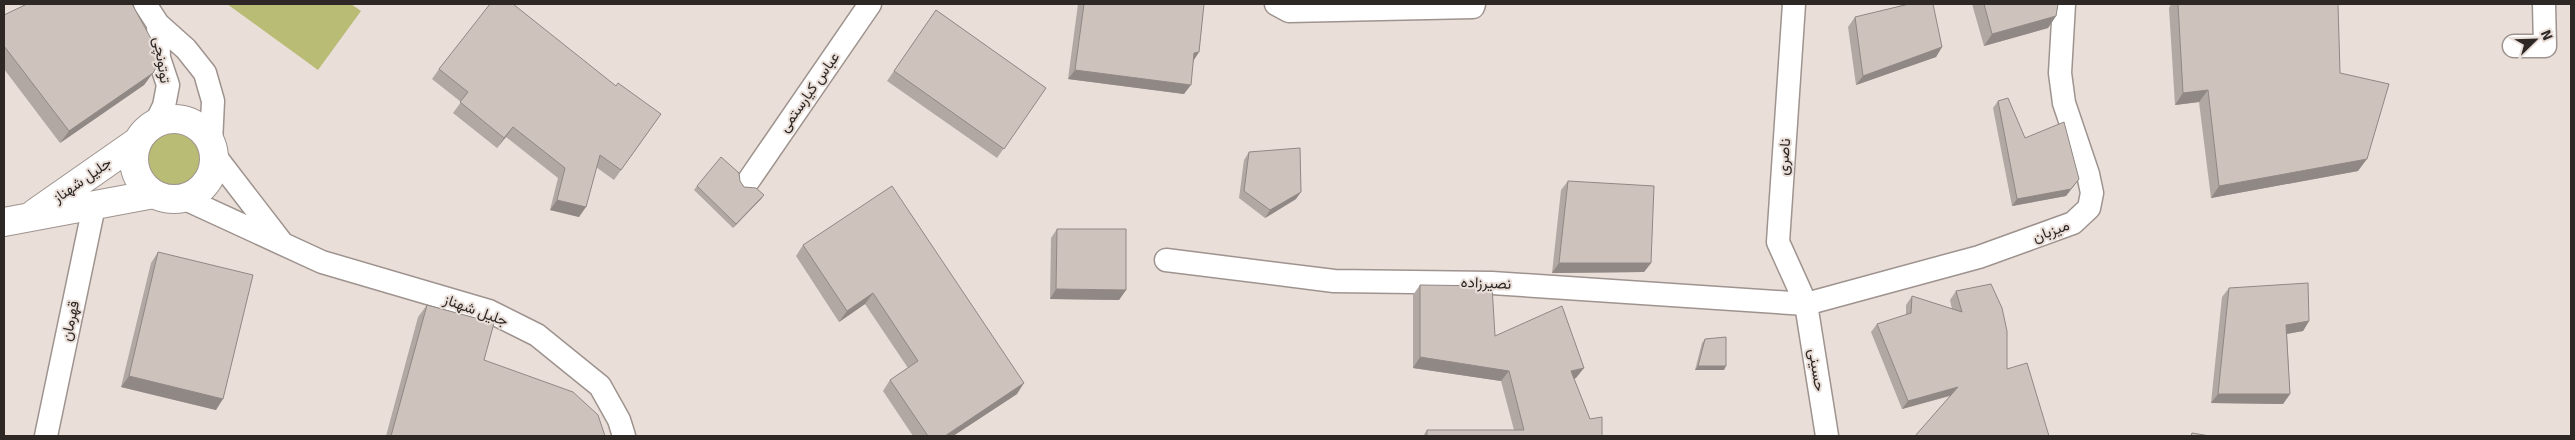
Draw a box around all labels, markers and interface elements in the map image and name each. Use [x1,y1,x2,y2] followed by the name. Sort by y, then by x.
[2510,15,2560,65] north arrow
[2537,27,2556,43] text: N
[148,35,175,85] street label: توتونچی
[775,48,844,136] street label: عباس کیارستمی
[1774,138,1795,176] street label: ناصری
[48,153,115,207] street label: جلیل شهناز
[2030,216,2072,246] street label: میزبان
[1460,273,1512,293] street label: نصیرزاده
[440,290,511,330] street label: جلیل شهناز
[57,299,83,343] street label: قهرمان
[1804,347,1829,393] street label: حسینی

